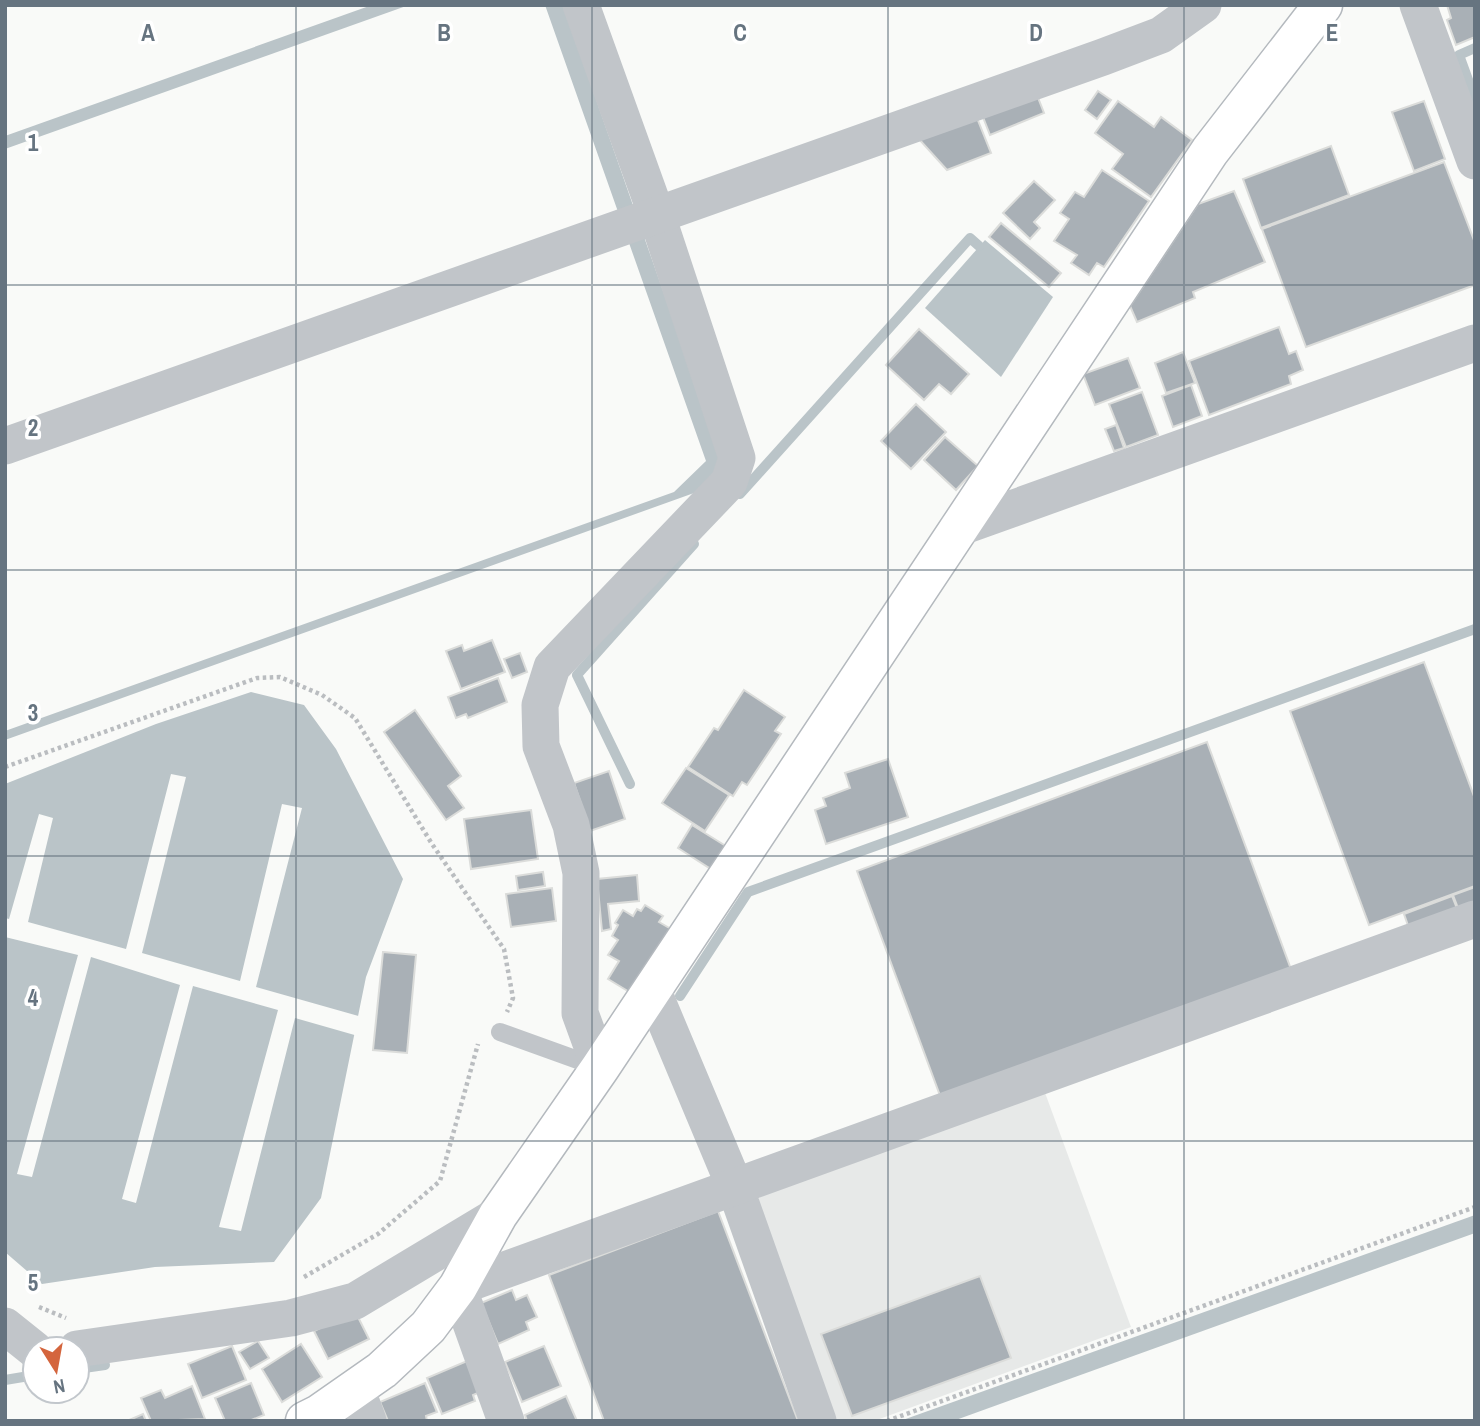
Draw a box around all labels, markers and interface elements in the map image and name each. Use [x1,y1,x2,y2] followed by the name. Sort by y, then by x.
[141,17,155,48] text: A
[437,17,451,48] text: B
[733,17,747,48] text: C
[1029,17,1043,48] text: D
[1326,17,1338,48] text: E
[28,127,39,158] text: 1
[28,412,38,443] text: 2
[28,697,38,728] text: 3
[28,982,39,1013] text: 4
[28,1267,38,1298] text: 5
[21,1335,91,1405] north arrow
[51,1373,67,1401] text: N

